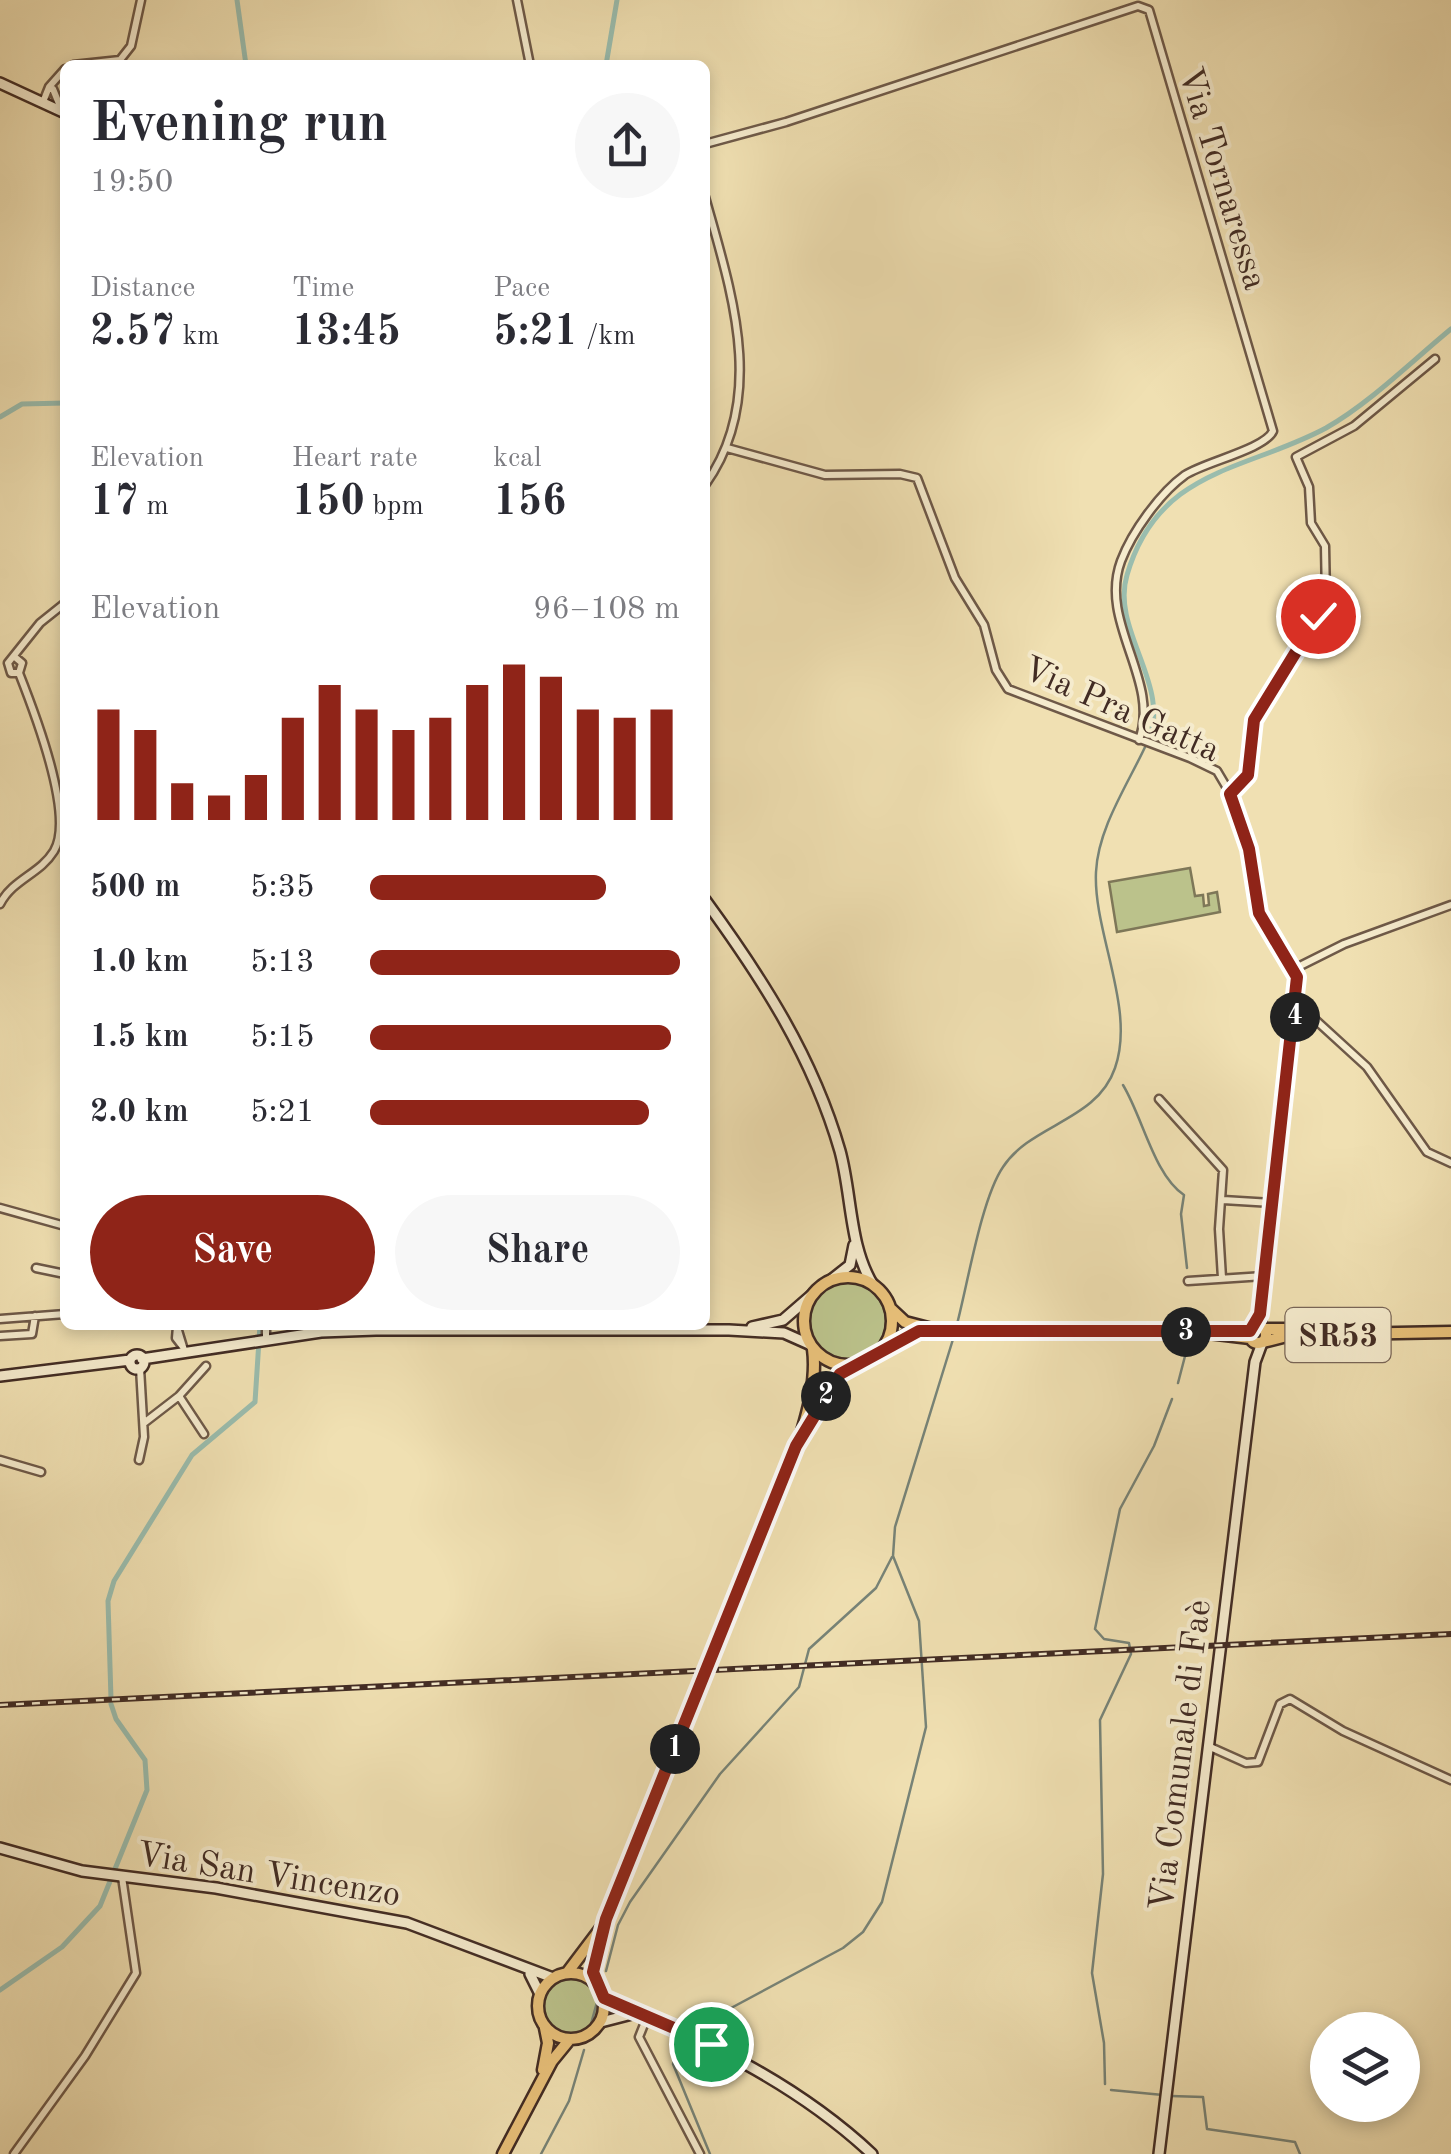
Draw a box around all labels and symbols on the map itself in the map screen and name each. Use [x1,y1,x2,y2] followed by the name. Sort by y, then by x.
[1171,63,1272,294] street label: Via Tornaressa
[1276,574,1361,659] pin
[1017,651,1225,769] street label: Via Pra Gatta
[1270,992,1320,1042] pin: 4
[1161,1307,1211,1357] pin: 3
[1286,1308,1390,1362] road number: SR53
[801,1371,851,1421] pin: 2
[1145,1598,1218,1913] street label: Via Comunale di Faè
[650,1724,700,1774] pin: 1
[134,1837,403,1914] street label: Via San Vincenzo
[669,2002,754,2087] pin

